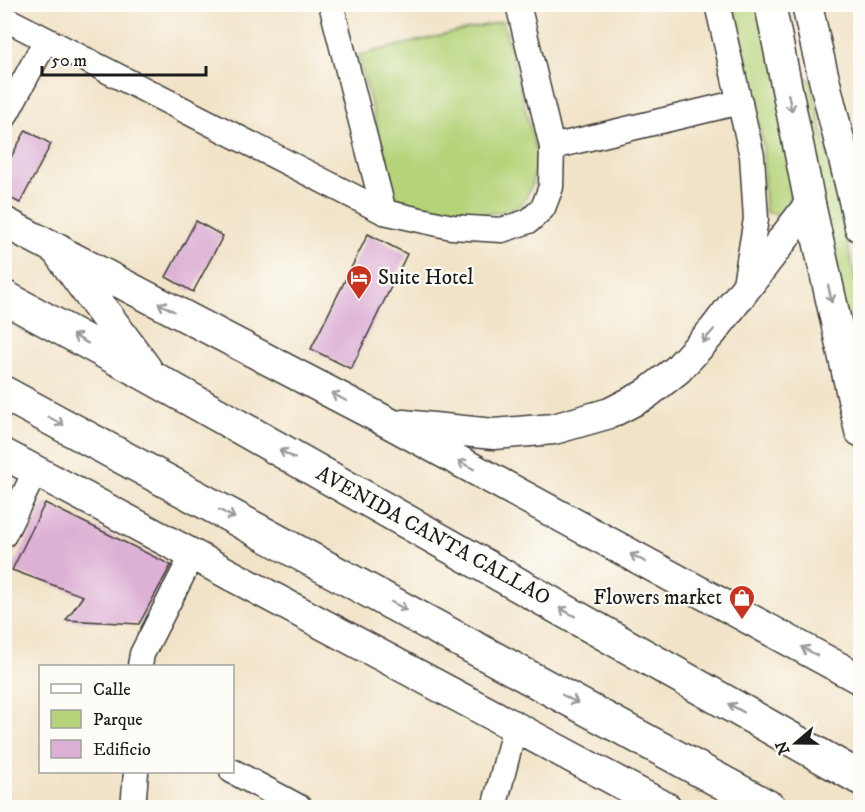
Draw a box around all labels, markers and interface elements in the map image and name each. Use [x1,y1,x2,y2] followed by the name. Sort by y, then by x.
[42,39,206,77] scale bar
[51,50,87,72] text: 50 m
[785,93,796,112] one-way arrow
[344,263,374,301] hotel icon: Suite Hotel
[378,265,474,291] place label: Suite Hotel
[825,284,836,303] one-way arrow
[158,301,175,313] one-way arrow
[701,328,715,343] one-way arrow
[72,333,89,345] one-way arrow
[331,391,348,403] one-way arrow
[47,415,64,427] one-way arrow
[279,448,296,460] one-way arrow
[458,459,475,471] one-way arrow
[311,461,555,611] street label: AVENIDA CANTA CALLAO
[218,509,236,520] one-way arrow
[629,552,647,563] one-way arrow
[727,583,757,621] shop icon: Flowers market
[593,585,722,611] place label: Flowers market
[390,600,407,612] one-way arrow
[558,606,576,617] one-way arrow
[801,645,818,657] one-way arrow
[39,665,234,773] legend
[93,679,131,701] text: Calle
[561,693,578,705] one-way arrow
[728,702,746,713] one-way arrow
[93,709,143,731] text: Parque
[766,713,826,773] north arrow
[771,738,794,757] text: N
[93,739,151,761] text: Edificio

